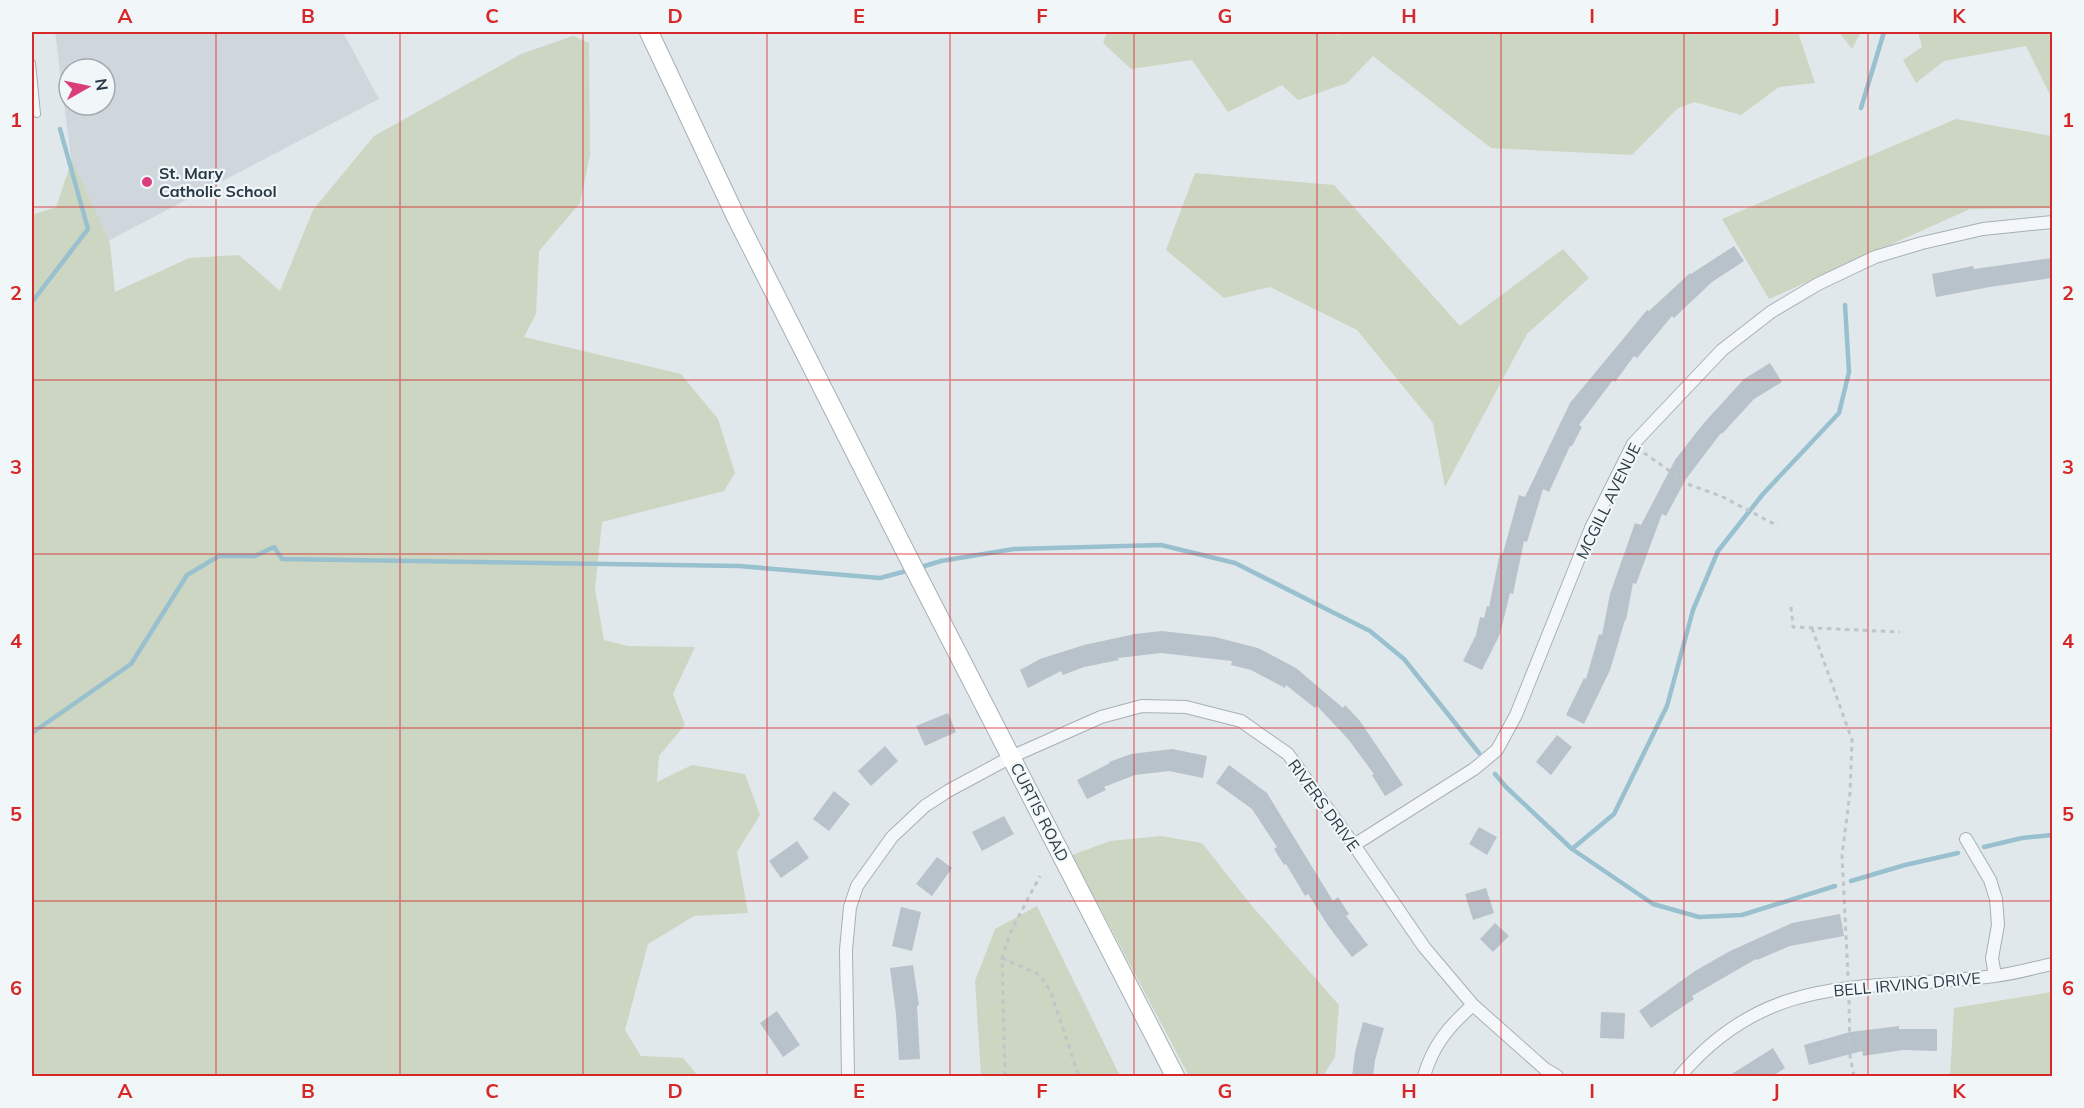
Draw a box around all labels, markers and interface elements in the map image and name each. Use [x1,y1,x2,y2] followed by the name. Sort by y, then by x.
[118,3,133,28] text: A
[301,3,315,28] text: B
[485,3,499,28] text: C
[667,3,683,28] text: D
[853,3,865,28] text: E
[1036,3,1048,28] text: F
[1218,3,1232,28] text: G
[1401,3,1417,28] text: H
[1589,3,1595,28] text: I
[1772,3,1780,28] text: J
[1952,3,1966,28] text: K
[57,57,117,117] north arrow
[91,77,113,92] text: N
[10,107,22,132] text: 1
[2062,107,2074,132] text: 1
[159,163,277,201] place label: St. Mary Catholic School
[140,175,154,189] marker: St. Mary Catholic School
[10,280,22,305] text: 2
[2062,280,2074,305] text: 2
[1571,440,1645,562] street label: MCGILL AVENUE
[10,454,22,479] text: 3
[2062,454,2074,479] text: 3
[10,628,22,653] text: 4
[2062,628,2074,653] text: 4
[1284,755,1364,855] street label: RIVERS DRIVE
[1007,759,1073,865] street label: CURTIS ROAD
[10,801,22,826] text: 5
[2062,801,2074,826] text: 5
[1832,968,1982,1000] street label: BELL IRVING DRIVE
[10,975,22,1000] text: 6
[2062,975,2074,1000] text: 6
[118,1078,133,1103] text: A
[301,1078,315,1103] text: B
[485,1078,499,1103] text: C
[667,1078,683,1103] text: D
[853,1078,865,1103] text: E
[1036,1078,1048,1103] text: F
[1218,1078,1232,1103] text: G
[1401,1078,1417,1103] text: H
[1589,1078,1595,1103] text: I
[1772,1078,1780,1103] text: J
[1952,1078,1966,1103] text: K

